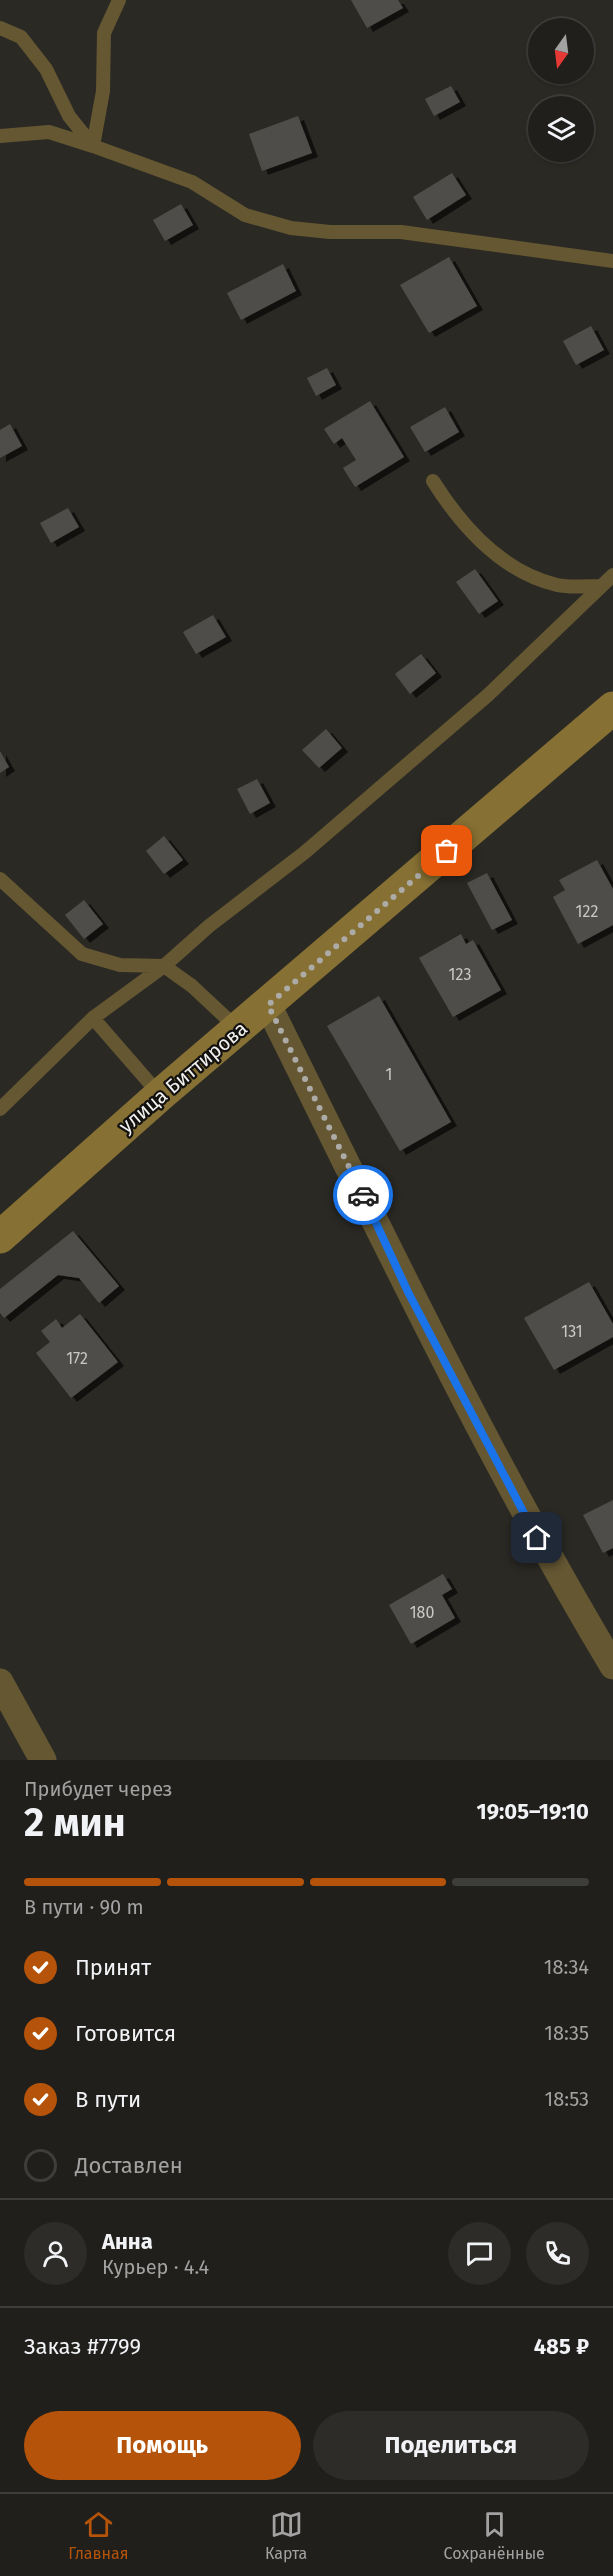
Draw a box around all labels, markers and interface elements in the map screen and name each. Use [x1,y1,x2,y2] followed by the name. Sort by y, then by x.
[528,18,594,84] north arrow
[528,18,594,162] map controls
[528,96,594,162] button: layers
[421,825,472,876] pin
[430,834,463,867] icon: bag
[576,902,598,921] house number: 122
[449,965,471,984] house number: 123
[114,1016,252,1138] street label: улица Биттирова
[386,1065,392,1084] house number: 1
[333,1165,393,1225] courier
[347,1179,380,1212] icon: car
[561,1322,583,1341] house number: 131
[66,1349,88,1368] house number: 172
[511,1512,562,1563] pin
[520,1521,553,1554] icon: home
[410,1603,434,1622] house number: 180
[24,1777,173,1801] text: Прибудет через
[476,1798,589,1825] text: 19:05–19:10
[24,1800,126,1846] text: 2 мин
[24,1895,144,1919] text: В пути · 90 m
[24,1951,57,1984] icon: check
[75,1954,151,1981] text: Принят
[544,1955,589,1979] text: 18:34
[24,2017,57,2050] icon: check
[75,2020,176,2047] text: Готовится
[544,2021,589,2045] text: 18:35
[24,2083,57,2116] icon: check
[75,2086,141,2113] text: В пути
[545,2087,589,2111] text: 18:53
[75,2152,183,2179] text: Доставлен
[24,2222,87,2285] button: person
[448,2222,511,2285] button: chat
[526,2222,589,2285] button: phone
[102,2228,153,2255] text: Анна
[102,2255,209,2279] text: Курьер · 4.4
[24,2333,141,2360] text: Заказ #7799
[534,2333,589,2360] text: 485 ₽
[24,2411,301,2480] button: Помощь
[313,2411,589,2480] button: Поделиться
[68,2508,129,2563] tab: Главная
[265,2508,307,2563] tab: Карта
[444,2508,545,2563] tab: Сохранённые

